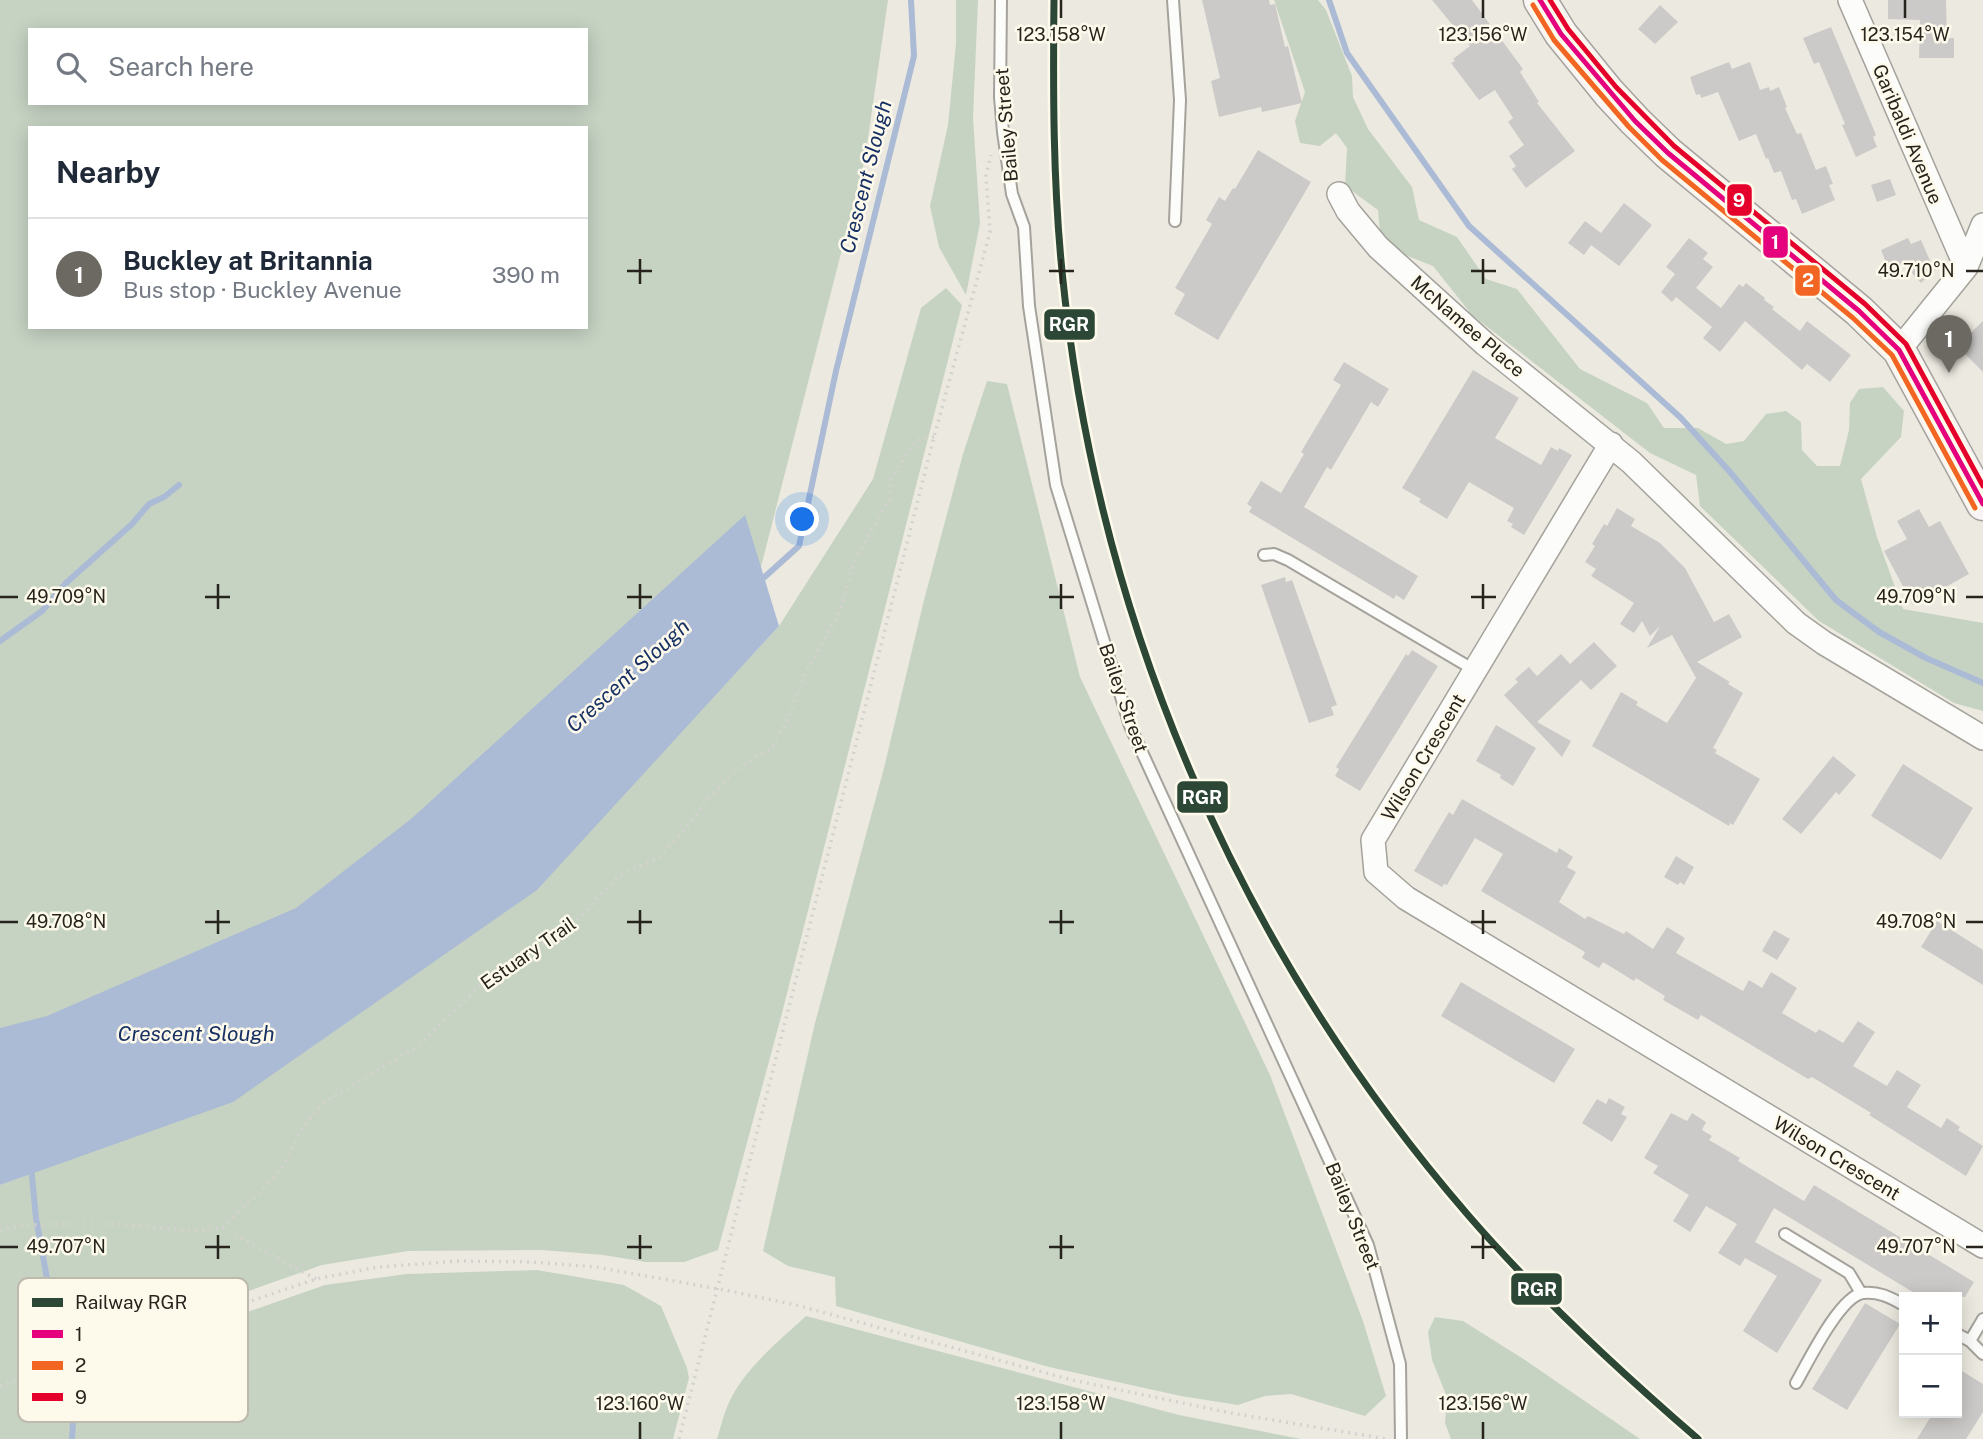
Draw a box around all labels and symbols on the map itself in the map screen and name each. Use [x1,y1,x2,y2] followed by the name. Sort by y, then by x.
[1016,24,1106,45] text: 123.158°W
[1438,24,1528,45] text: 123.156°W
[1860,24,1950,45] text: 123.154°W
[1869,61,1947,207] street label: Garibaldi Avenue
[990,67,1022,183] street label: Bailey Street
[834,98,897,256] water label: Crescent Slough
[1726,183,1753,217] line badge: 9
[1733,189,1745,211] text: 9
[1762,225,1789,259] line badge: 1
[1771,231,1779,253] text: 1
[1877,260,1955,281] text: 49.710°N
[1794,264,1821,297] line badge: 2
[1802,269,1814,291] text: 2
[1407,271,1529,381] street label: McNamee Place
[1043,308,1096,341] line badge: RGR
[1049,313,1089,335] text: RGR
[1926,315,1972,373] pin: 1
[785,502,819,536] your location
[26,586,106,607] text: 49.709°N
[1876,586,1956,607] text: 49.709°N
[561,614,694,737] water label: Crescent Slough
[1095,640,1153,756] street label: Bailey Street
[1376,690,1470,824] street label: Wilson Crescent
[1176,780,1229,814] line badge: RGR
[1182,786,1222,808] text: RGR
[26,911,106,932] text: 49.708°N
[1876,911,1956,932] text: 49.708°N
[476,912,580,994] street label: Estuary Trail
[118,1021,274,1046] water label: Crescent Slough
[1770,1111,1904,1205] street label: Wilson Crescent
[1321,1159,1385,1273] street label: Bailey Street
[26,1236,106,1257] text: 49.707°N
[1876,1236,1956,1257] text: 49.707°N
[1510,1272,1563,1306] line badge: RGR
[18,1278,248,1422] legend
[1517,1278,1557,1300] text: RGR
[75,1291,187,1313] text: Railway RGR
[75,1323,83,1345] text: 1
[75,1354,86,1376] text: 2
[75,1386,87,1408] text: 9
[596,1393,684,1414] text: 123.160°W
[1016,1393,1106,1414] text: 123.158°W
[1438,1393,1528,1414] text: 123.156°W

